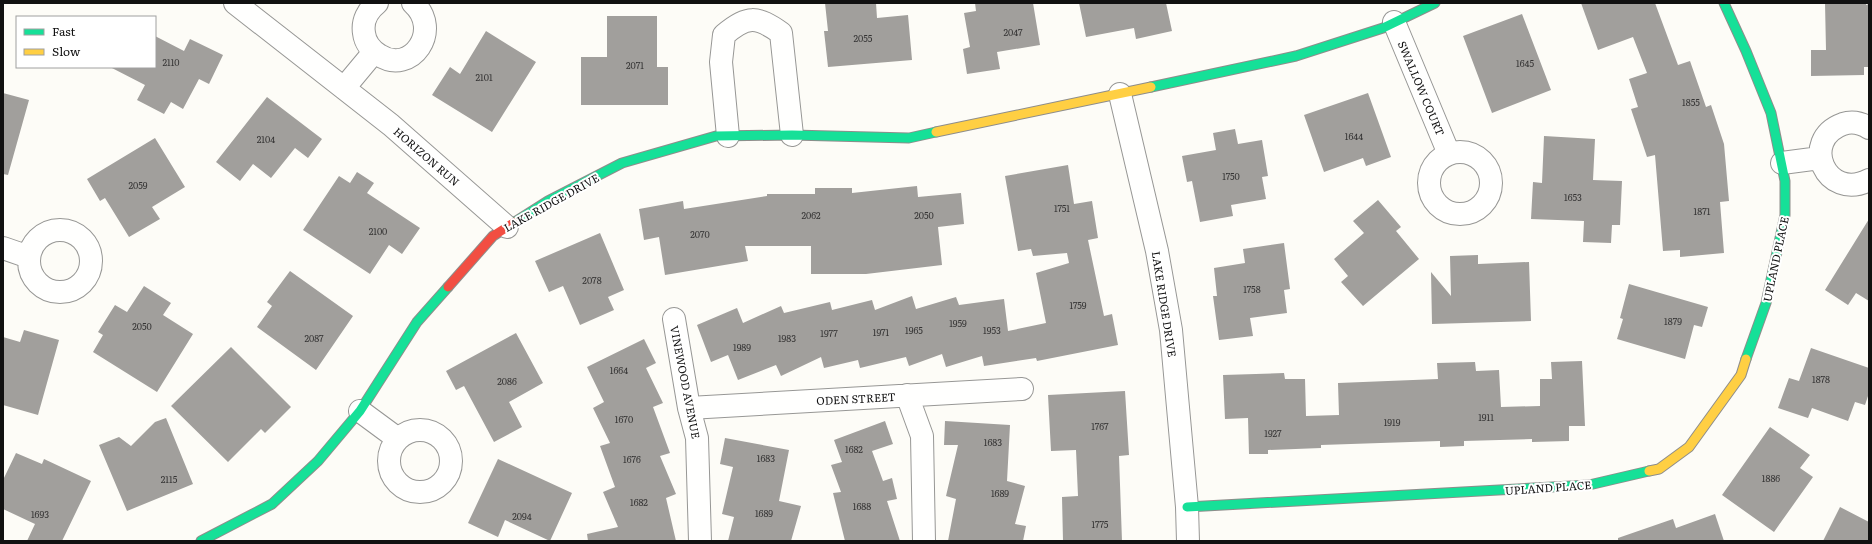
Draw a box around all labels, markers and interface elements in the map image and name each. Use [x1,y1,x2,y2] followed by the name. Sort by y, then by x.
[16,16,156,68] legend
[52,22,76,40] text: Fast
[1004,25,1023,39] house number: 2047
[854,31,873,45] house number: 2055
[1395,38,1449,138] street label: SWALLOW COURT
[52,42,81,60] text: Slow
[162,55,180,69] house number: 2110
[1516,56,1534,70] house number: 1645
[626,58,644,72] house number: 2071
[475,70,493,84] house number: 2101
[1682,95,1700,109] house number: 1855
[391,123,463,189] street label: HORIZON RUN
[1345,129,1363,143] house number: 1644
[257,132,275,146] house number: 2104
[500,169,602,235] street label: LAKE RIDGE DRIVE
[1222,169,1240,183] house number: 1750
[128,178,148,192] house number: 2059
[1564,190,1582,204] house number: 1653
[1054,201,1070,215] house number: 1751
[1694,204,1711,218] house number: 1871
[801,208,821,222] house number: 2062
[914,208,934,222] house number: 2050
[1758,215,1792,303] street label: UPLAND PLACE
[369,224,387,238] house number: 2100
[690,227,710,241] house number: 2070
[1149,250,1181,358] street label: LAKE RIDGE DRIVE
[582,273,602,287] house number: 2078
[1243,282,1261,296] house number: 1758
[1069,298,1087,312] house number: 1759
[1664,314,1682,328] house number: 1879
[949,316,967,330] house number: 1959
[132,319,152,333] house number: 2050
[905,323,923,337] house number: 1965
[983,323,1001,337] house number: 1953
[667,324,705,440] street label: VINEWOOD AVENUE
[873,325,890,339] house number: 1971
[820,326,838,340] house number: 1977
[304,331,324,345] house number: 2087
[778,331,796,345] house number: 1983
[733,340,751,354] house number: 1989
[610,363,628,377] house number: 1664
[1812,372,1830,386] house number: 1878
[497,374,517,388] house number: 2086
[816,388,896,408] street label: ODEN STREET
[1478,410,1494,424] house number: 1911
[615,412,633,426] house number: 1670
[1384,415,1401,429] house number: 1919
[1091,419,1109,433] house number: 1767
[1264,426,1282,440] house number: 1927
[984,435,1002,449] house number: 1683
[845,442,863,456] house number: 1682
[757,451,775,465] house number: 1683
[623,452,641,466] house number: 1676
[1762,471,1780,485] house number: 1886
[161,472,178,486] house number: 2115
[1504,476,1592,498] street label: UPLAND PLACE
[991,486,1009,500] house number: 1689
[630,495,648,509] house number: 1682
[853,499,871,513] house number: 1688
[755,506,773,520] house number: 1689
[31,507,49,521] house number: 1693
[512,509,532,523] house number: 2094
[1092,517,1109,531] house number: 1775

